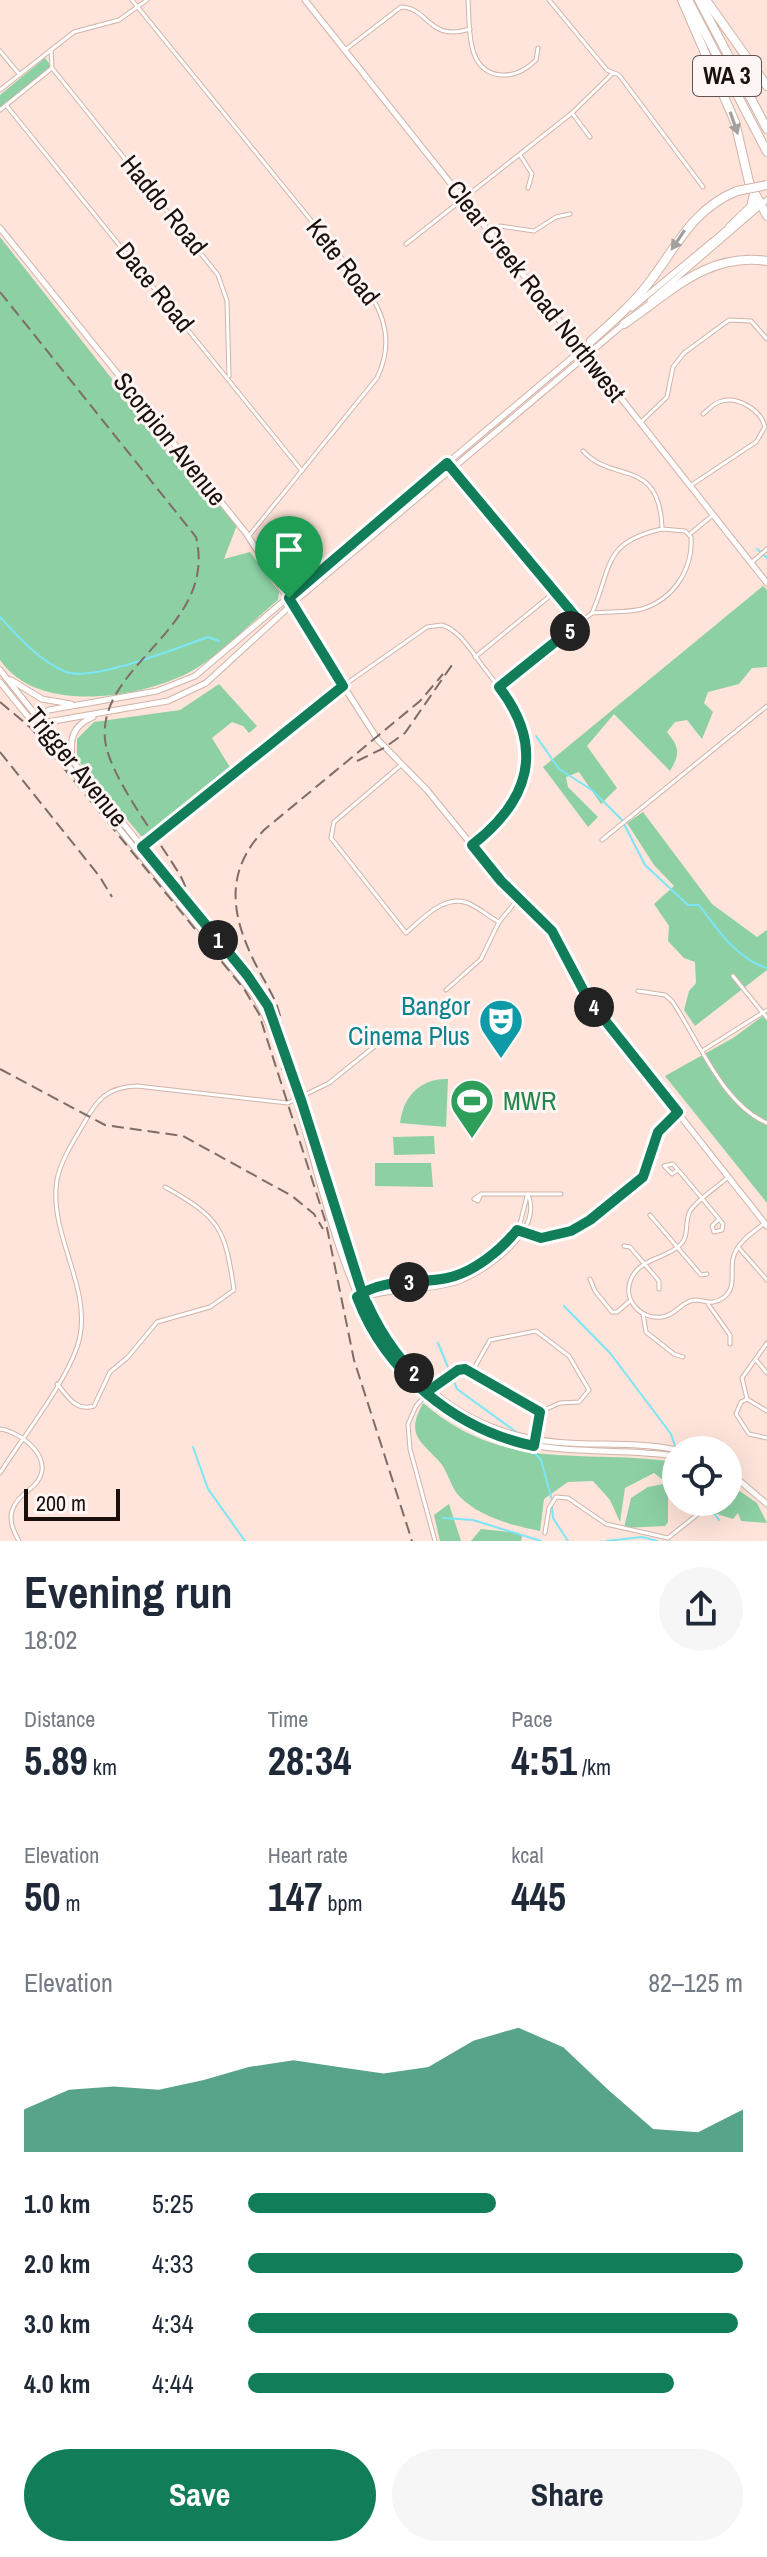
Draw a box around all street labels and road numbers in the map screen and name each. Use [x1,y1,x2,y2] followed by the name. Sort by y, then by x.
[693,56,761,96] road number: WA 3
[113,147,216,262] street label: Haddo Road
[439,173,634,409] street label: Clear Creek Road Northwest
[299,211,388,312] street label: Kete Road
[108,234,203,339] street label: Dace Road
[106,365,235,513] street label: Scorpion Avenue
[18,699,137,834] street label: Trigger Avenue

